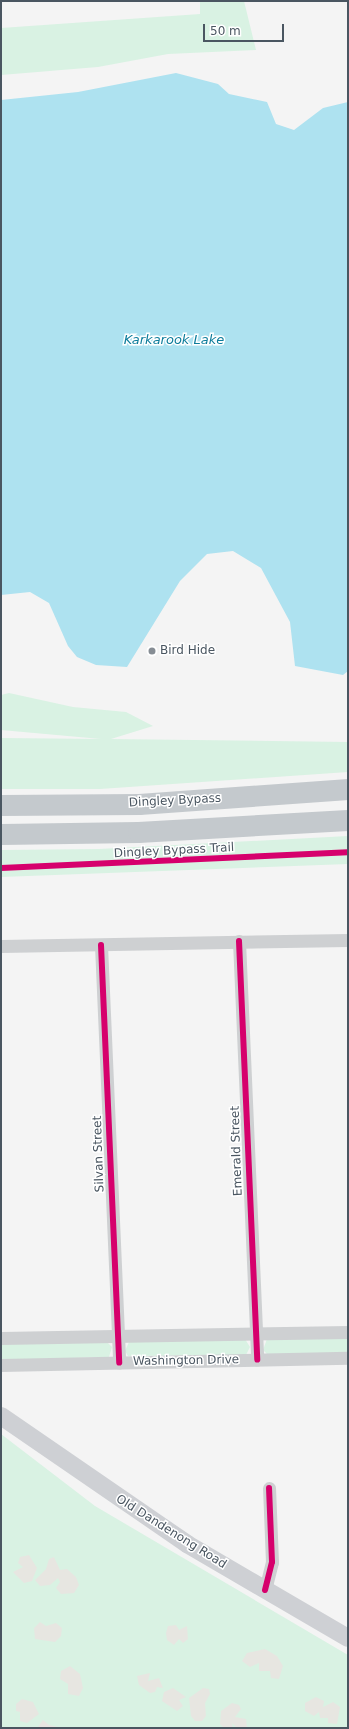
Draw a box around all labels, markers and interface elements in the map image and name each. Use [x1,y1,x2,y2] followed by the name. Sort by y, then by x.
[205,16,286,42] scale bar
[210,24,241,38] text: 50 m
[124,332,224,348] water label: Karkarook Lake
[160,644,215,658] place label: Bird Hide
[147,646,157,656] marker: Bird Hide
[129,791,221,811] street label: Dingley Bypass
[113,841,235,861] street label: Dingley Bypass Trail
[228,1106,246,1196] street label: Emerald Street
[90,1115,108,1193] street label: Silvan Street
[133,1353,239,1369] street label: Washington Drive
[113,1492,229,1572] street label: Old Dandenong Road

